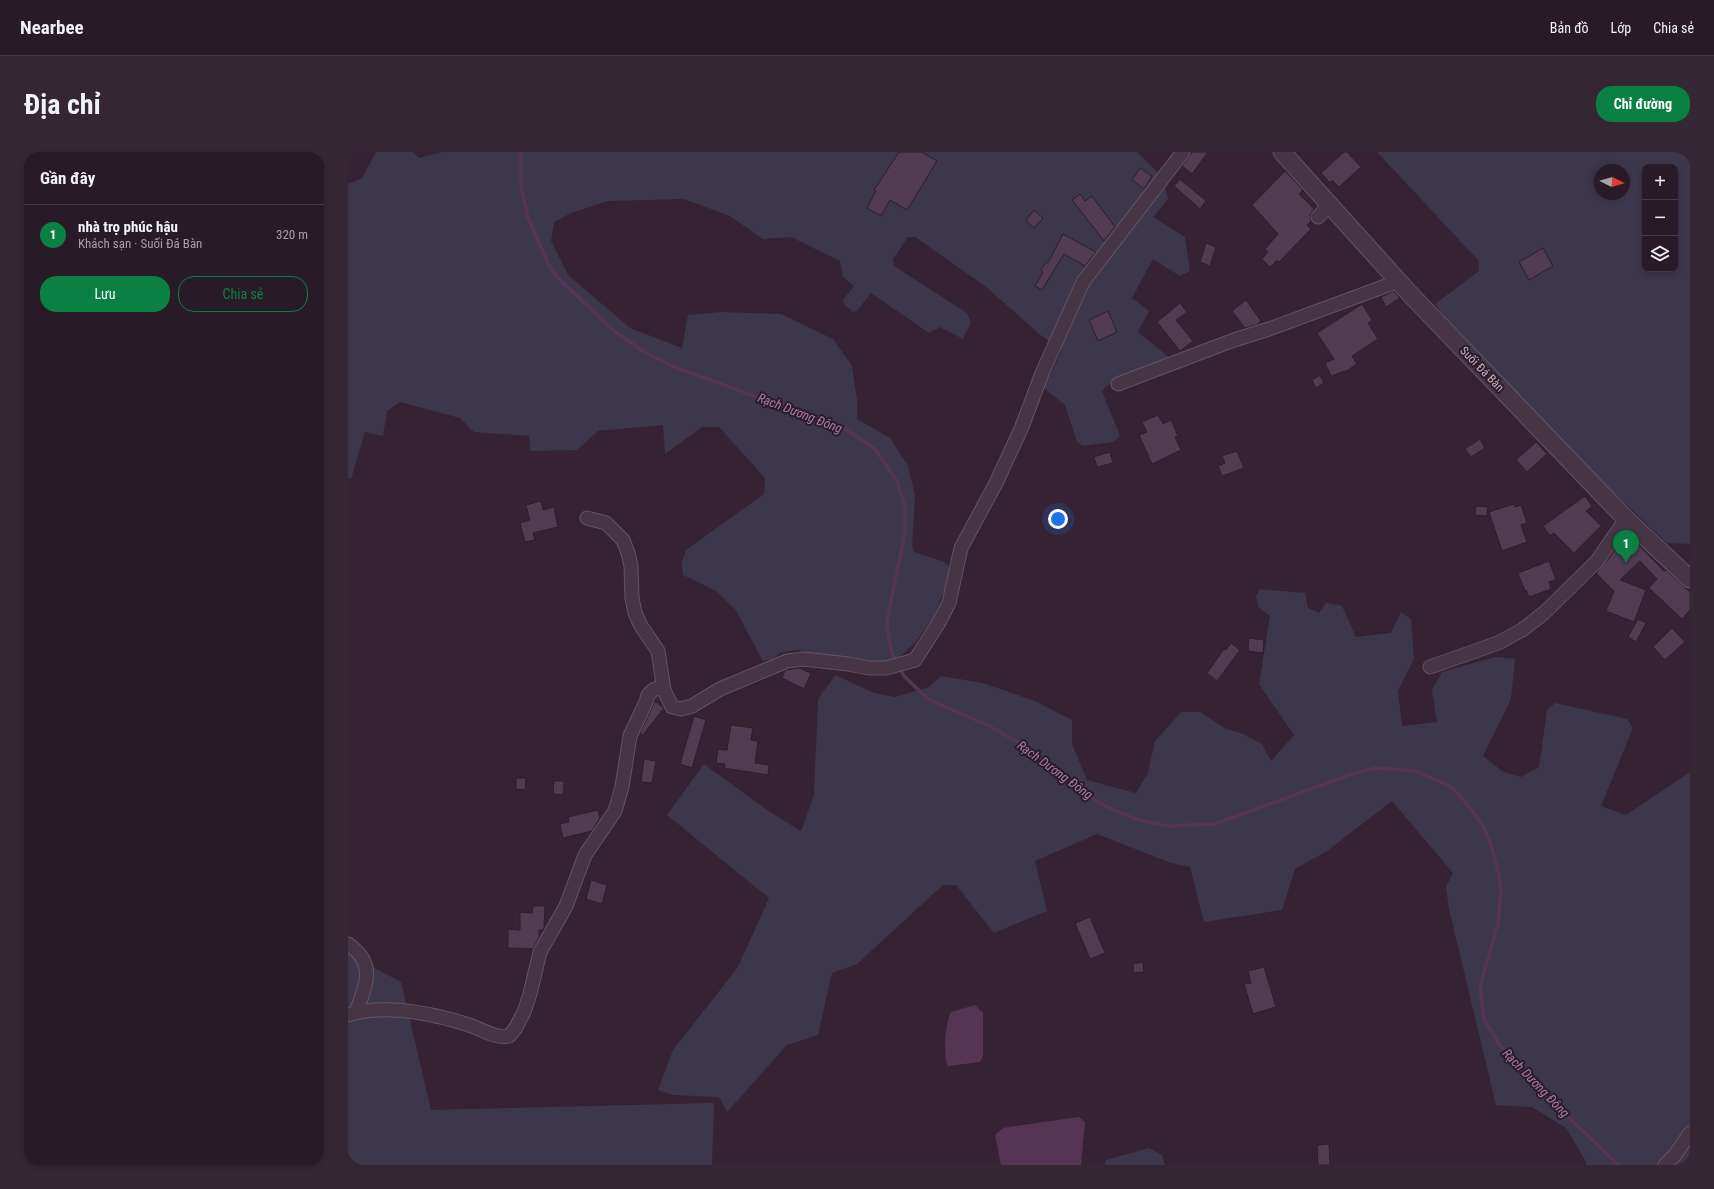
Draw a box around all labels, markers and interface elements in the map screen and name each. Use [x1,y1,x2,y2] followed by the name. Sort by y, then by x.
[20,16,84,39] text: Nearbee
[1550,20,1589,36] text: Bản đồ
[1611,20,1631,36] text: Lớp
[1653,20,1694,36] text: Chia sẻ
[1596,86,1690,122] button: Chỉ đường
[24,88,101,121] text: Địa chỉ
[1594,164,1630,200] north arrow
[1642,164,1678,272] map controls
[1642,164,1678,200] button: +
[40,168,95,188] text: Gần đây
[1642,200,1678,236] button: −
[78,218,178,236] text: nhà trọ phúc hậu
[50,227,56,242] text: 1
[276,227,308,242] text: 320 m
[78,236,202,251] text: Khách sạn · Suối Đá Bàn
[1642,236,1678,272] button: layers
[40,276,170,312] button: Lưu
[178,276,308,312] button: Chia sẻ
[1457,344,1507,395] street label: Suối Đá Bàn
[756,390,844,436] water label: Rạch Dương Đông
[1048,509,1068,529] your location
[1613,530,1639,563] pin: 1
[1014,738,1096,802] water label: Rạch Dương Đông
[1500,1046,1572,1120] water label: Rạch Dương Đông

